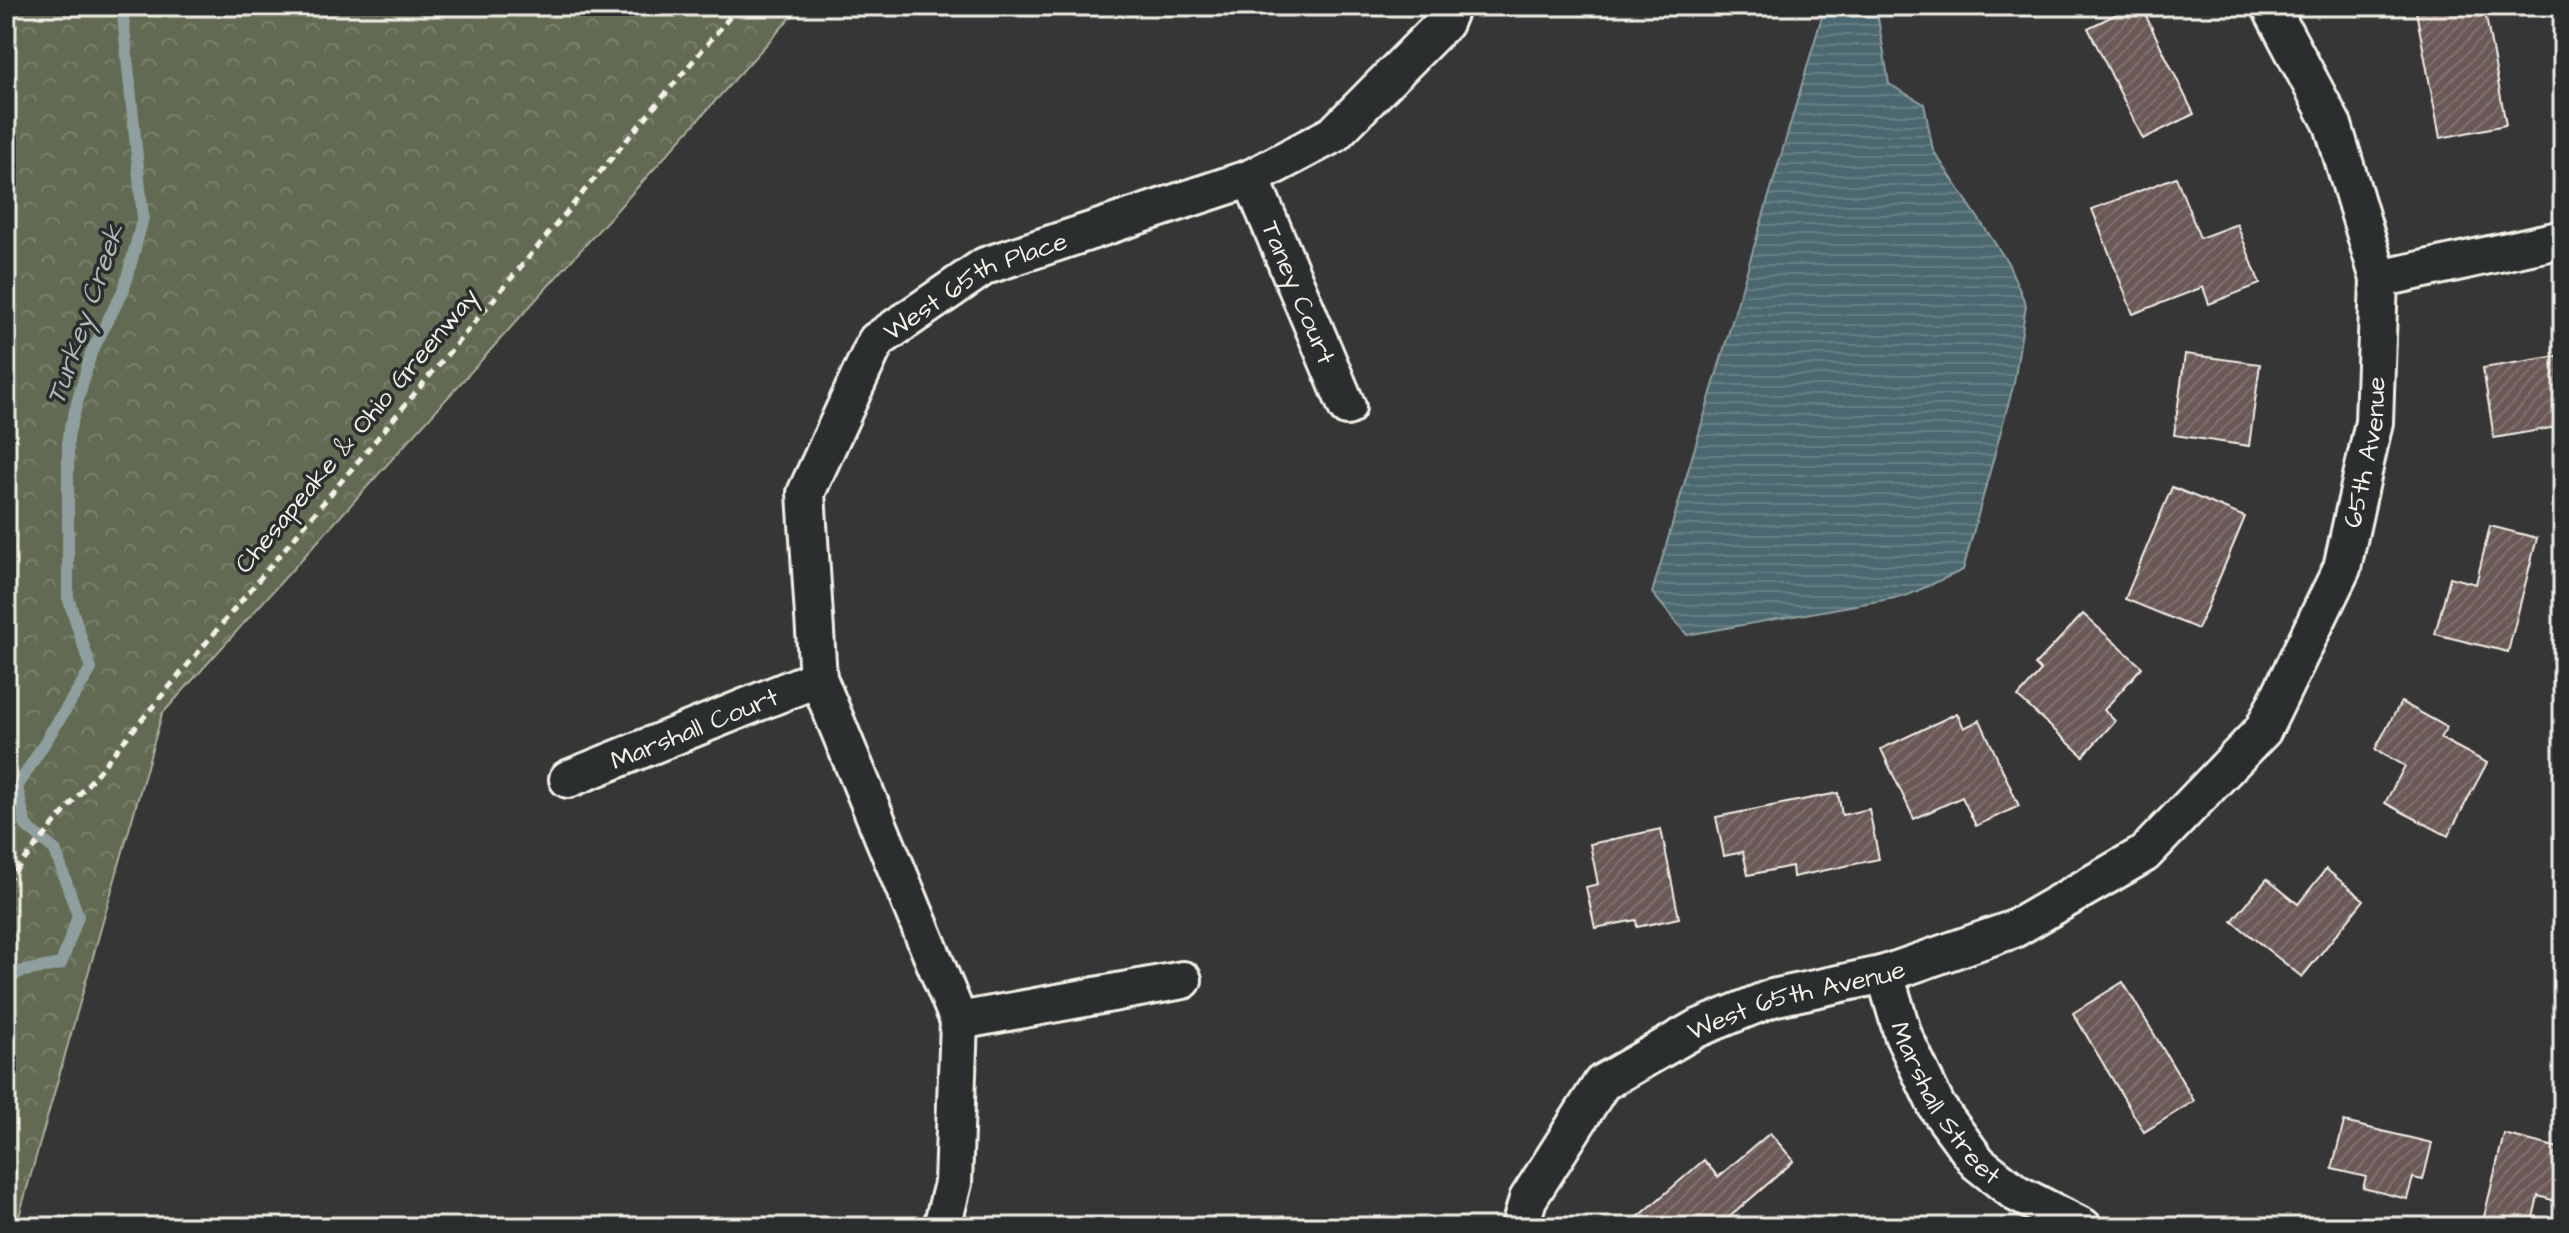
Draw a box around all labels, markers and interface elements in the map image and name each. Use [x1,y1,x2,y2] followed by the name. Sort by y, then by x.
[1252,216,1344,370] street label: Taney Court
[36,218,136,410] water label: Turkey Creek
[876,223,1072,350] street label: West 65th Place
[226,280,489,583] street label: Chesapeake & Ohio Greenway
[2334,376,2395,531] street label: 65th Avenue
[605,679,784,779] street label: Marshall Court
[1682,951,1910,1050] street label: West 65th Avenue
[1881,1018,2008,1194] street label: Marshall Street

